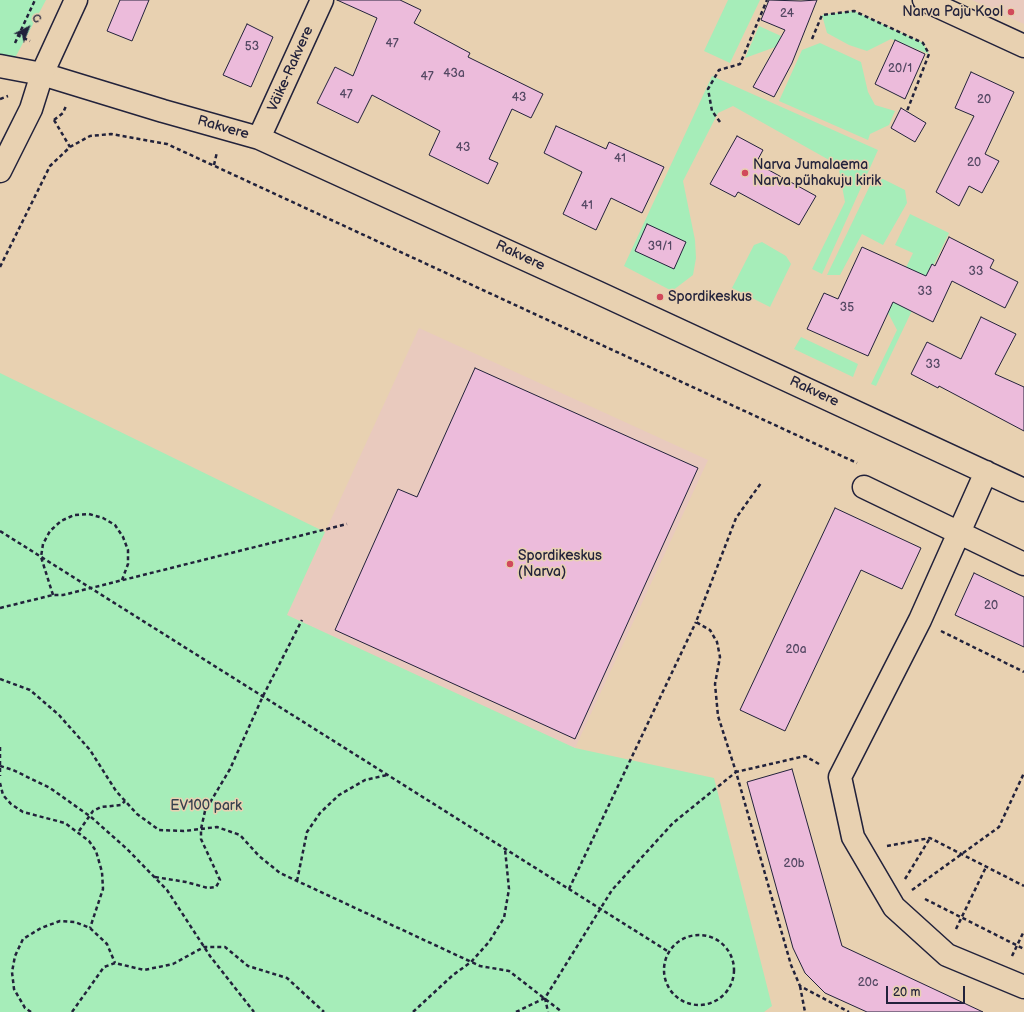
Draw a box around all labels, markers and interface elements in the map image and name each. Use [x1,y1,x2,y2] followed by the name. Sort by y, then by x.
[902,4,1003,20] place label: Narva Paju Kool
[780,7,794,21] house number: 24
[1006,7,1016,17] marker: Narva Paju Kool
[8,8,48,48] north arrow
[29,11,44,26] text: С
[265,24,317,114] street label: Väike-Rakvere
[385,37,399,51] house number: 47
[245,40,259,54] house number: 53
[888,62,912,76] house number: 20/1
[443,67,465,81] house number: 43a
[420,70,434,84] house number: 47
[339,88,353,102] house number: 47
[512,91,526,105] house number: 43
[977,93,991,107] house number: 20
[195,113,251,143] street label: Rakvere
[456,141,470,155] house number: 43
[614,152,626,166] house number: 41
[967,156,981,170] house number: 20
[753,157,881,190] place label: Narva Jumalaema Narva pühakuju kirik
[740,168,750,178] marker: Narva Jumalaema Narva pühakuju kirik
[581,199,593,213] house number: 41
[493,237,547,275] street label: Rakvere
[648,240,672,254] house number: 39/1
[969,265,983,279] house number: 33
[918,285,932,299] house number: 33
[668,289,752,305] place label: Spordikeskus
[655,292,665,302] marker: Spordikeskus
[840,301,854,315] house number: 35
[926,358,940,372] house number: 33
[787,373,841,411] street label: Rakvere
[518,548,602,580] place label: Spordikeskus (Narva)
[505,559,515,569] marker: Spordikeskus (Narva)
[984,599,998,613] house number: 20
[786,643,806,657] house number: 20a
[170,798,242,814] park label: EV100 park
[784,857,804,871] house number: 20b
[858,976,878,990] house number: 20c
[888,978,967,1004] scale bar
[893,985,920,1000] text: 20 m

